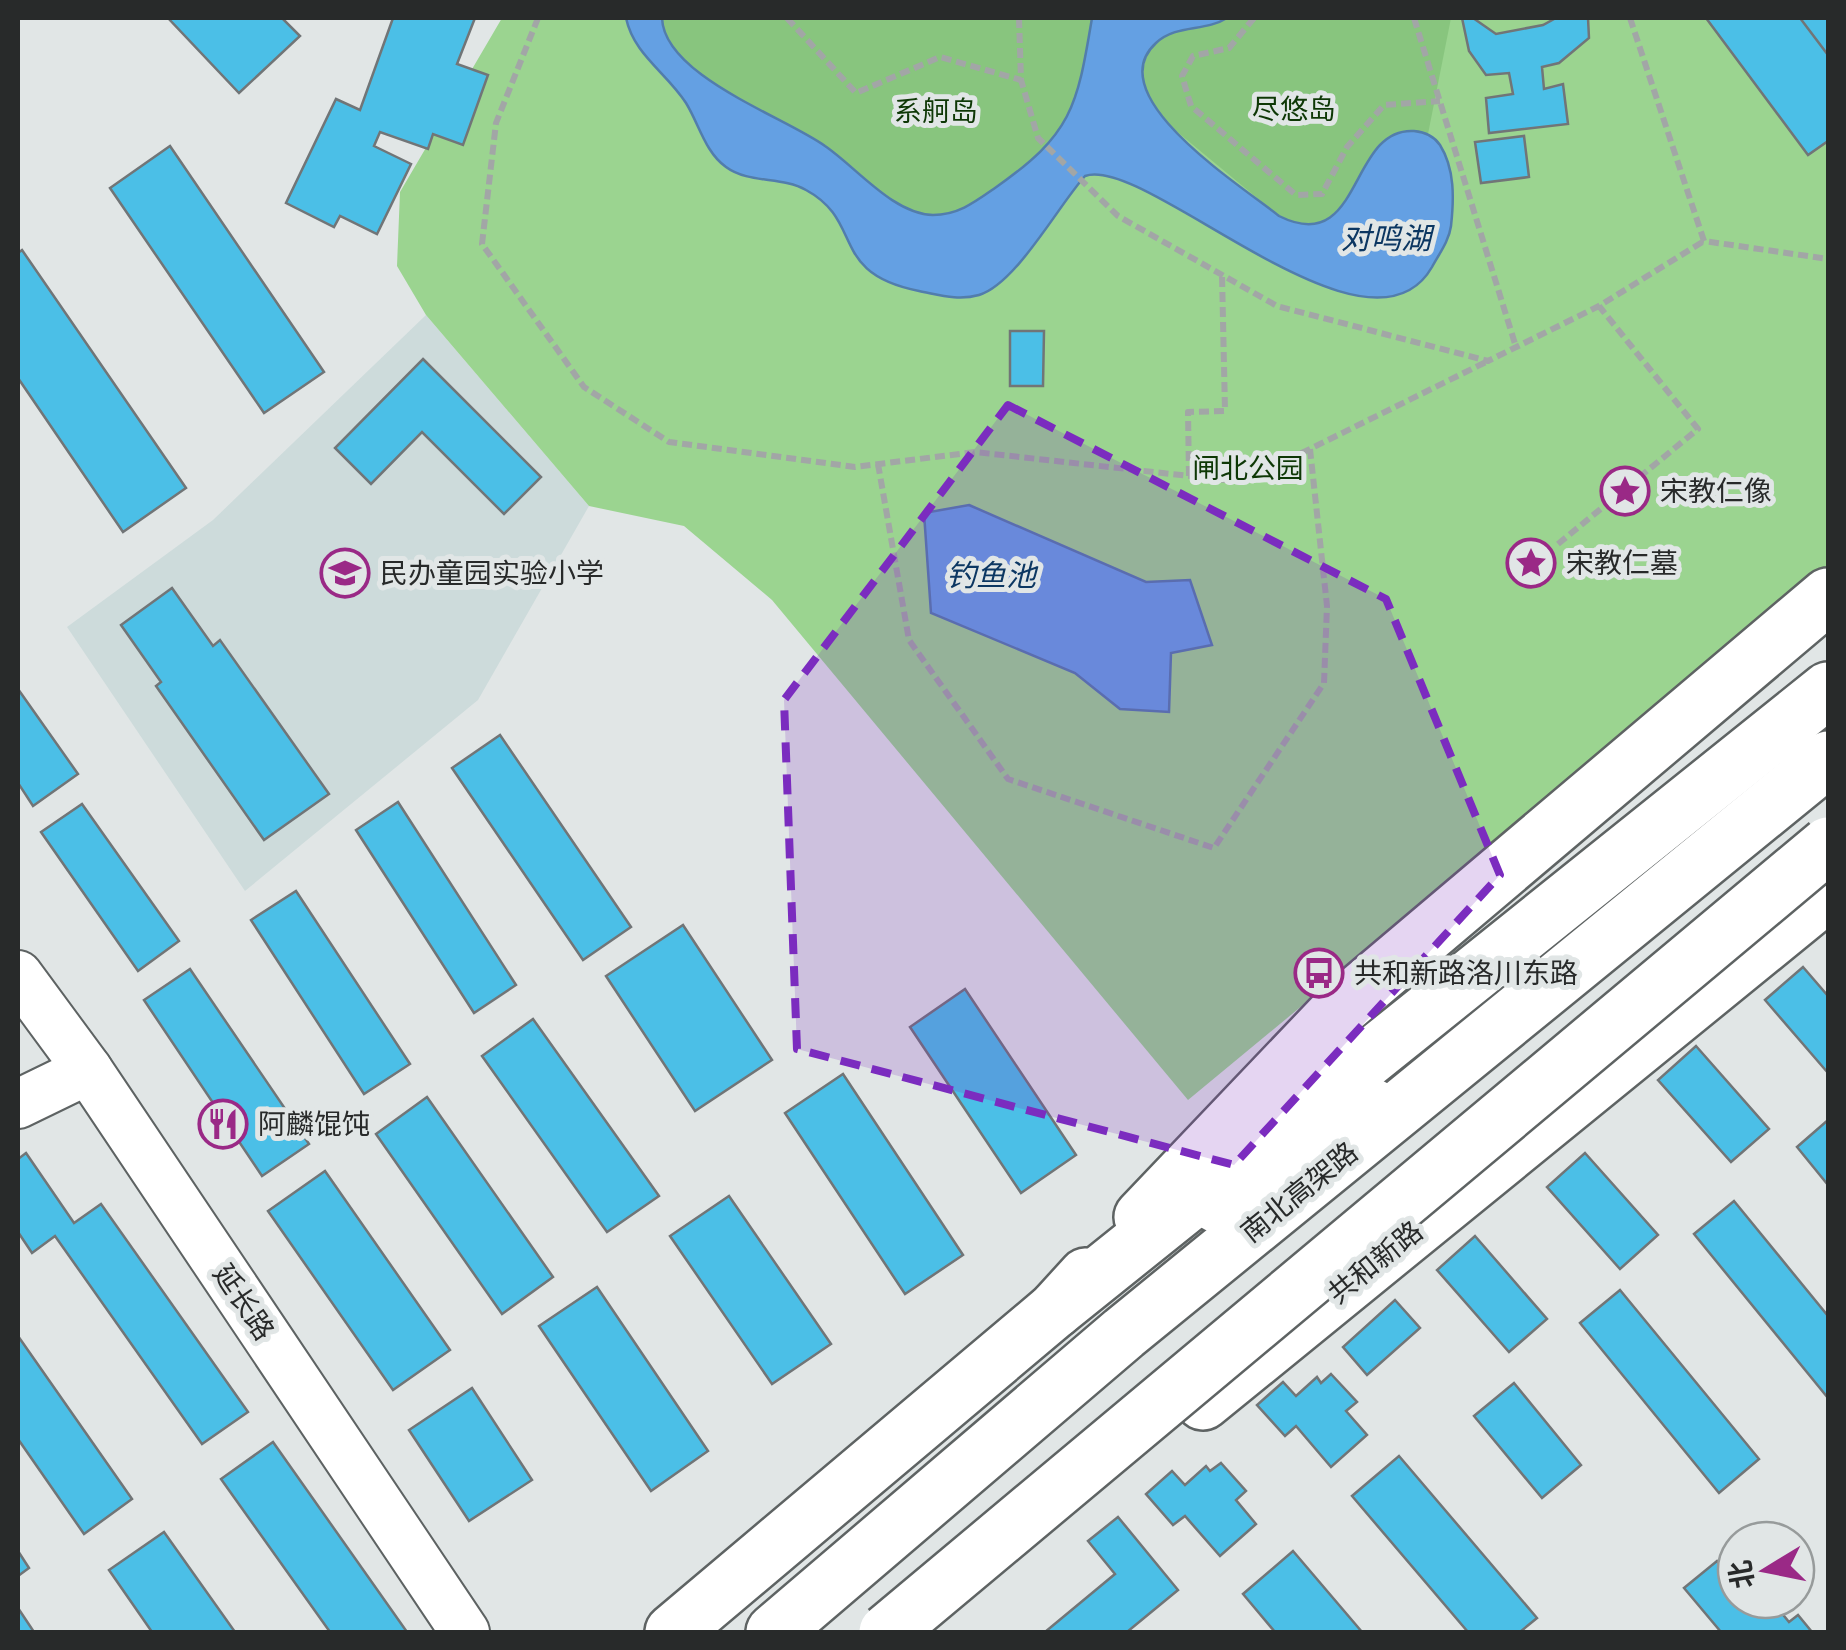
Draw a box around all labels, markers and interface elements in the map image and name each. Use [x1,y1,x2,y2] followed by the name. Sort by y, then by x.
[1252,91,1336,126] park label: 尽悠岛
[894,93,978,128] park label: 系舸岛
[1341,219,1435,257] water label: 对鸣湖
[1192,450,1304,485] park label: 闸北公园
[1599,465,1651,517] place icon: 宋教仁像
[1660,473,1772,508] place label: 宋教仁像
[1505,537,1557,589] place icon: 宋教仁墓
[1566,545,1678,580] place label: 宋教仁墓
[319,547,371,599] school or university icon: 民办童园实验小学
[380,555,604,590] place label: 民办童园实验小学
[946,556,1039,594] water label: 钓鱼池
[1293,947,1345,999] bus stop icon: 共和新路洛川东路
[1354,955,1578,990] place label: 共和新路洛川东路
[197,1098,249,1150] restaurant icon: 阿麟馄饨
[258,1106,370,1141] place label: 阿麟馄饨
[1233,1134,1364,1249] street label: 南北高架路
[1320,1213,1429,1310] street label: 共和新路
[206,1257,282,1346] street label: 延长路
[1716,1520,1816,1620] north arrow
[1721,1558,1761,1591] text: 北

